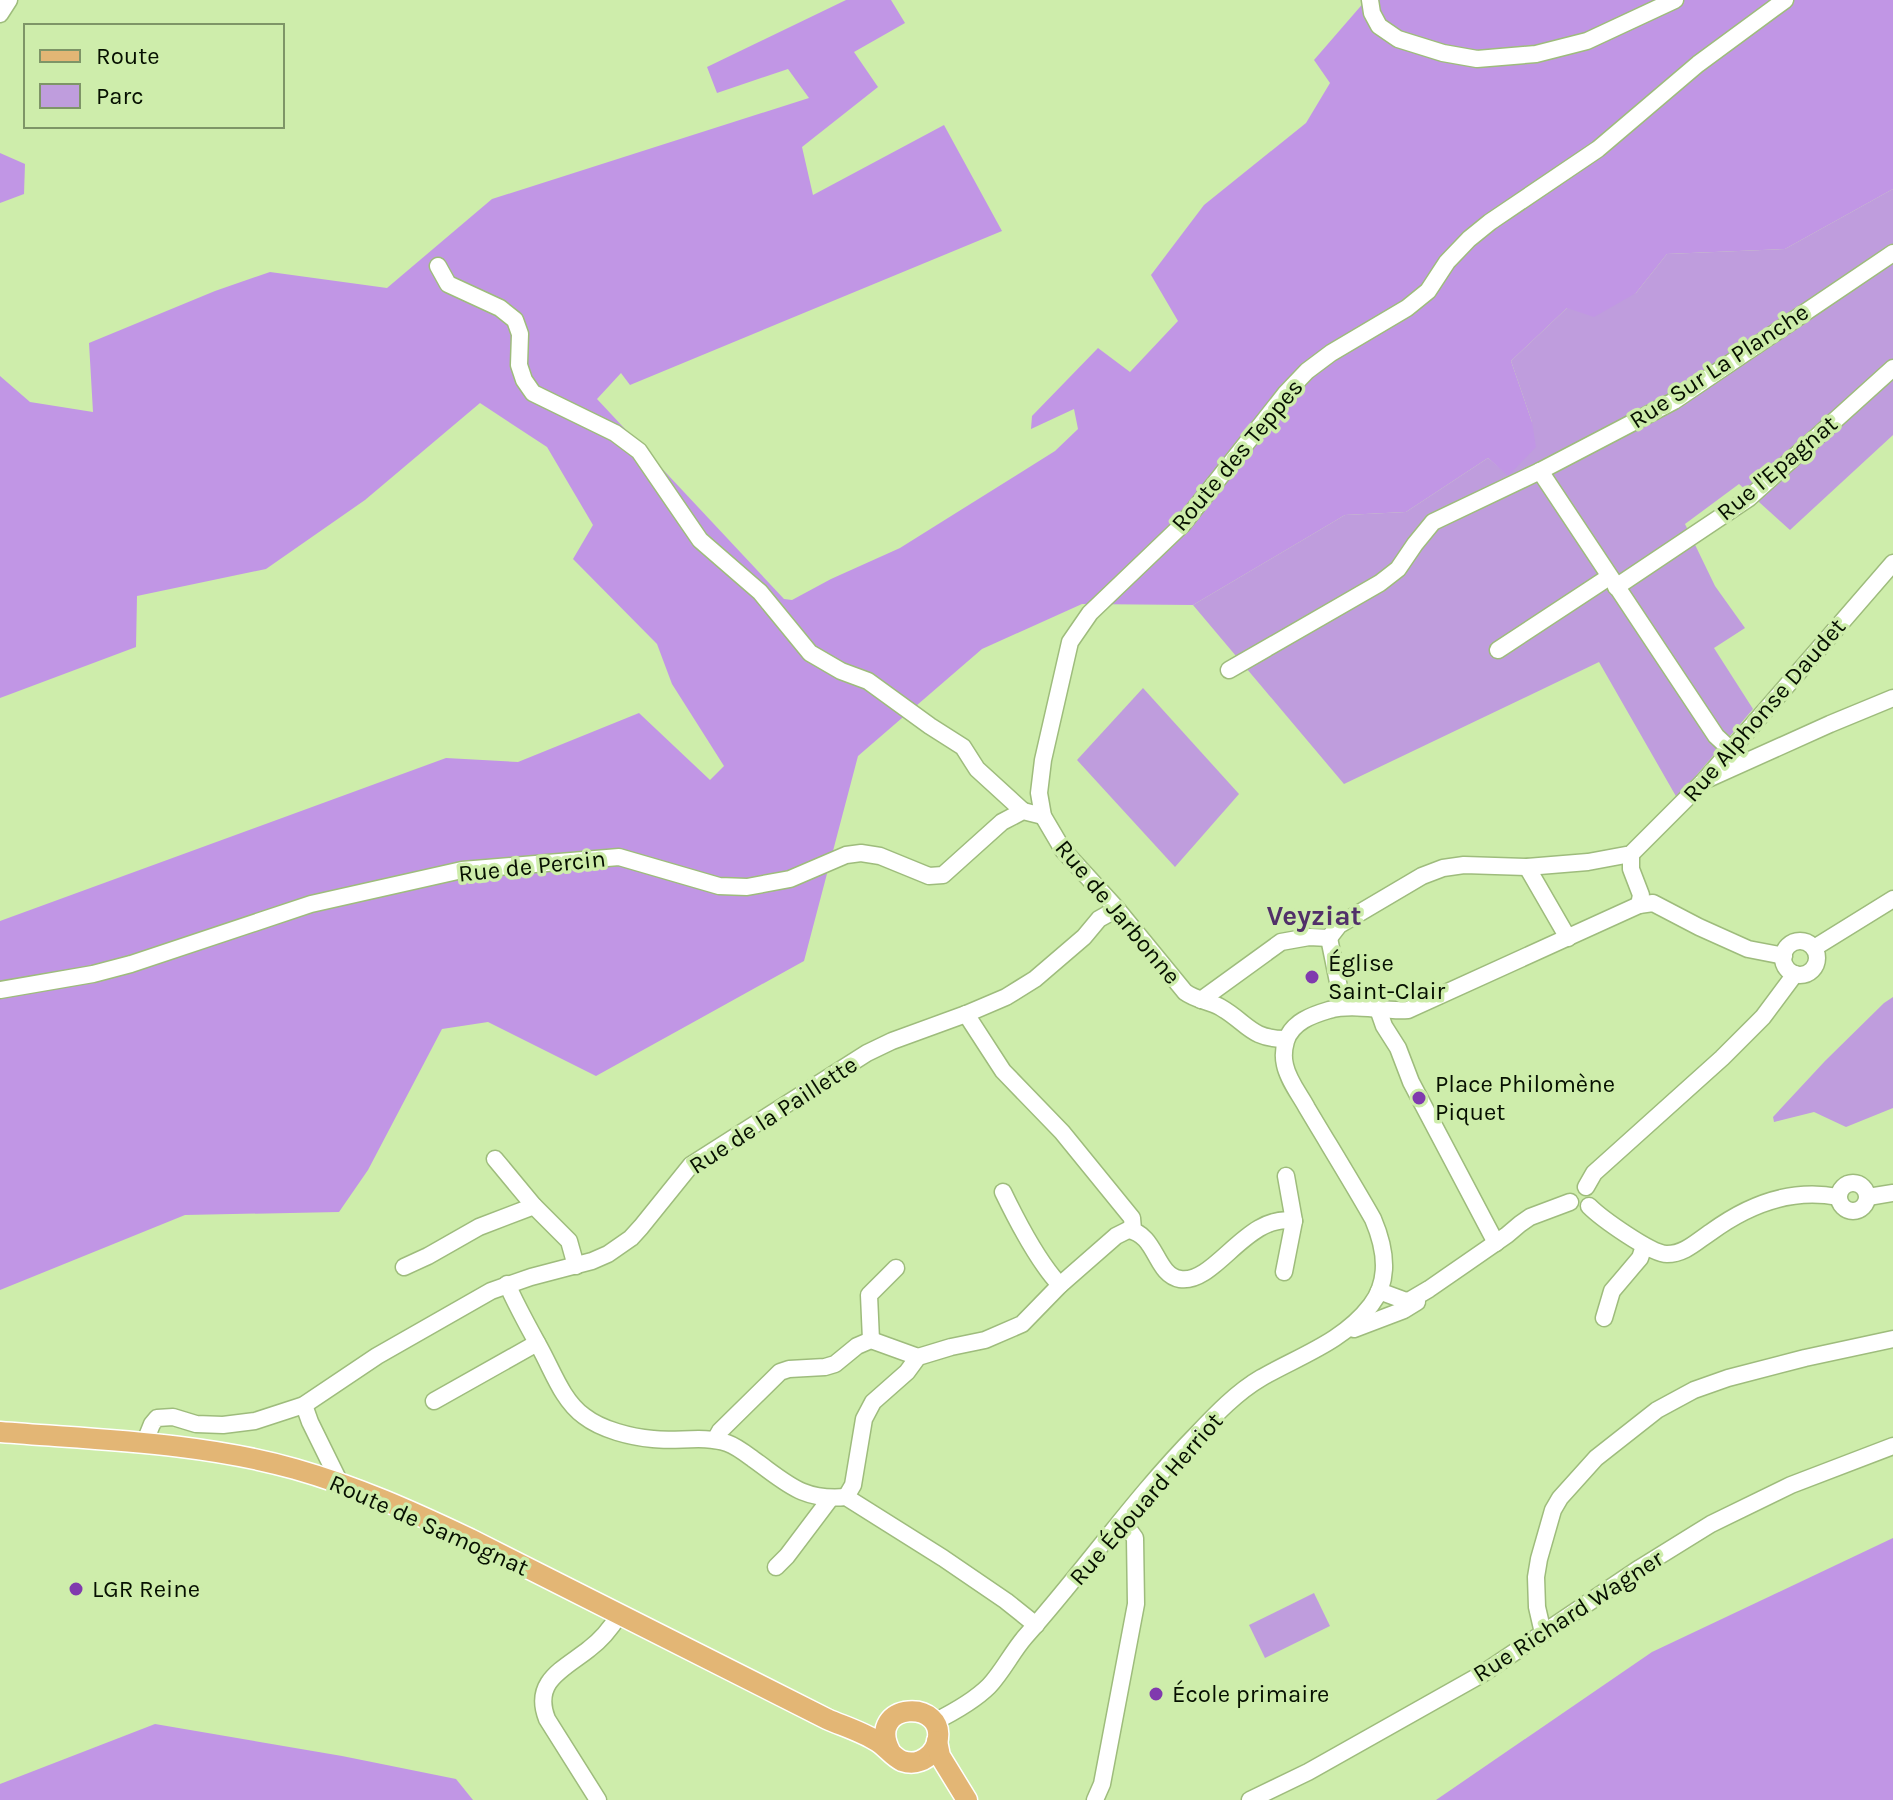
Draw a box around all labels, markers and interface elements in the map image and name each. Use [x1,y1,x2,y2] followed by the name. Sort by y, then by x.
[24,24,284,128] legend
[96,42,160,70] text: Route
[96,82,144,110] text: Parc
[1624,298,1814,434] street label: Rue Sur La Planche
[1165,373,1309,537] street label: Route des Teppes
[1711,410,1843,526] street label: Rue l'Epagnat
[1677,613,1851,807] street label: Rue Alphonse Daudet
[1050,834,1186,990] street label: Rue de Jarbonne
[457,844,607,888] street label: Rue de Percin
[1266,899,1362,932] district label: Veyziat
[1328,948,1446,1005] place label: Église Saint-Clair
[1303,968,1321,986] marker: Église Saint-Clair
[684,1050,862,1180] street label: Rue de la Paillette
[1435,1070,1615,1126] place label: Place Philomène Piquet
[1410,1089,1428,1107] marker: Place Philomène Piquet
[1063,1406,1229,1591] street label: Rue Édouard Herriot
[325,1468,533,1582] street label: Route de Samognat
[1468,1544,1668,1688] street label: Rue Richard Wagner
[92,1575,200,1603] place label: LGR Reine
[67,1580,85,1598] marker: LGR Reine
[1172,1679,1329,1708] place label: École primaire
[1147,1685,1165,1703] marker: École primaire

